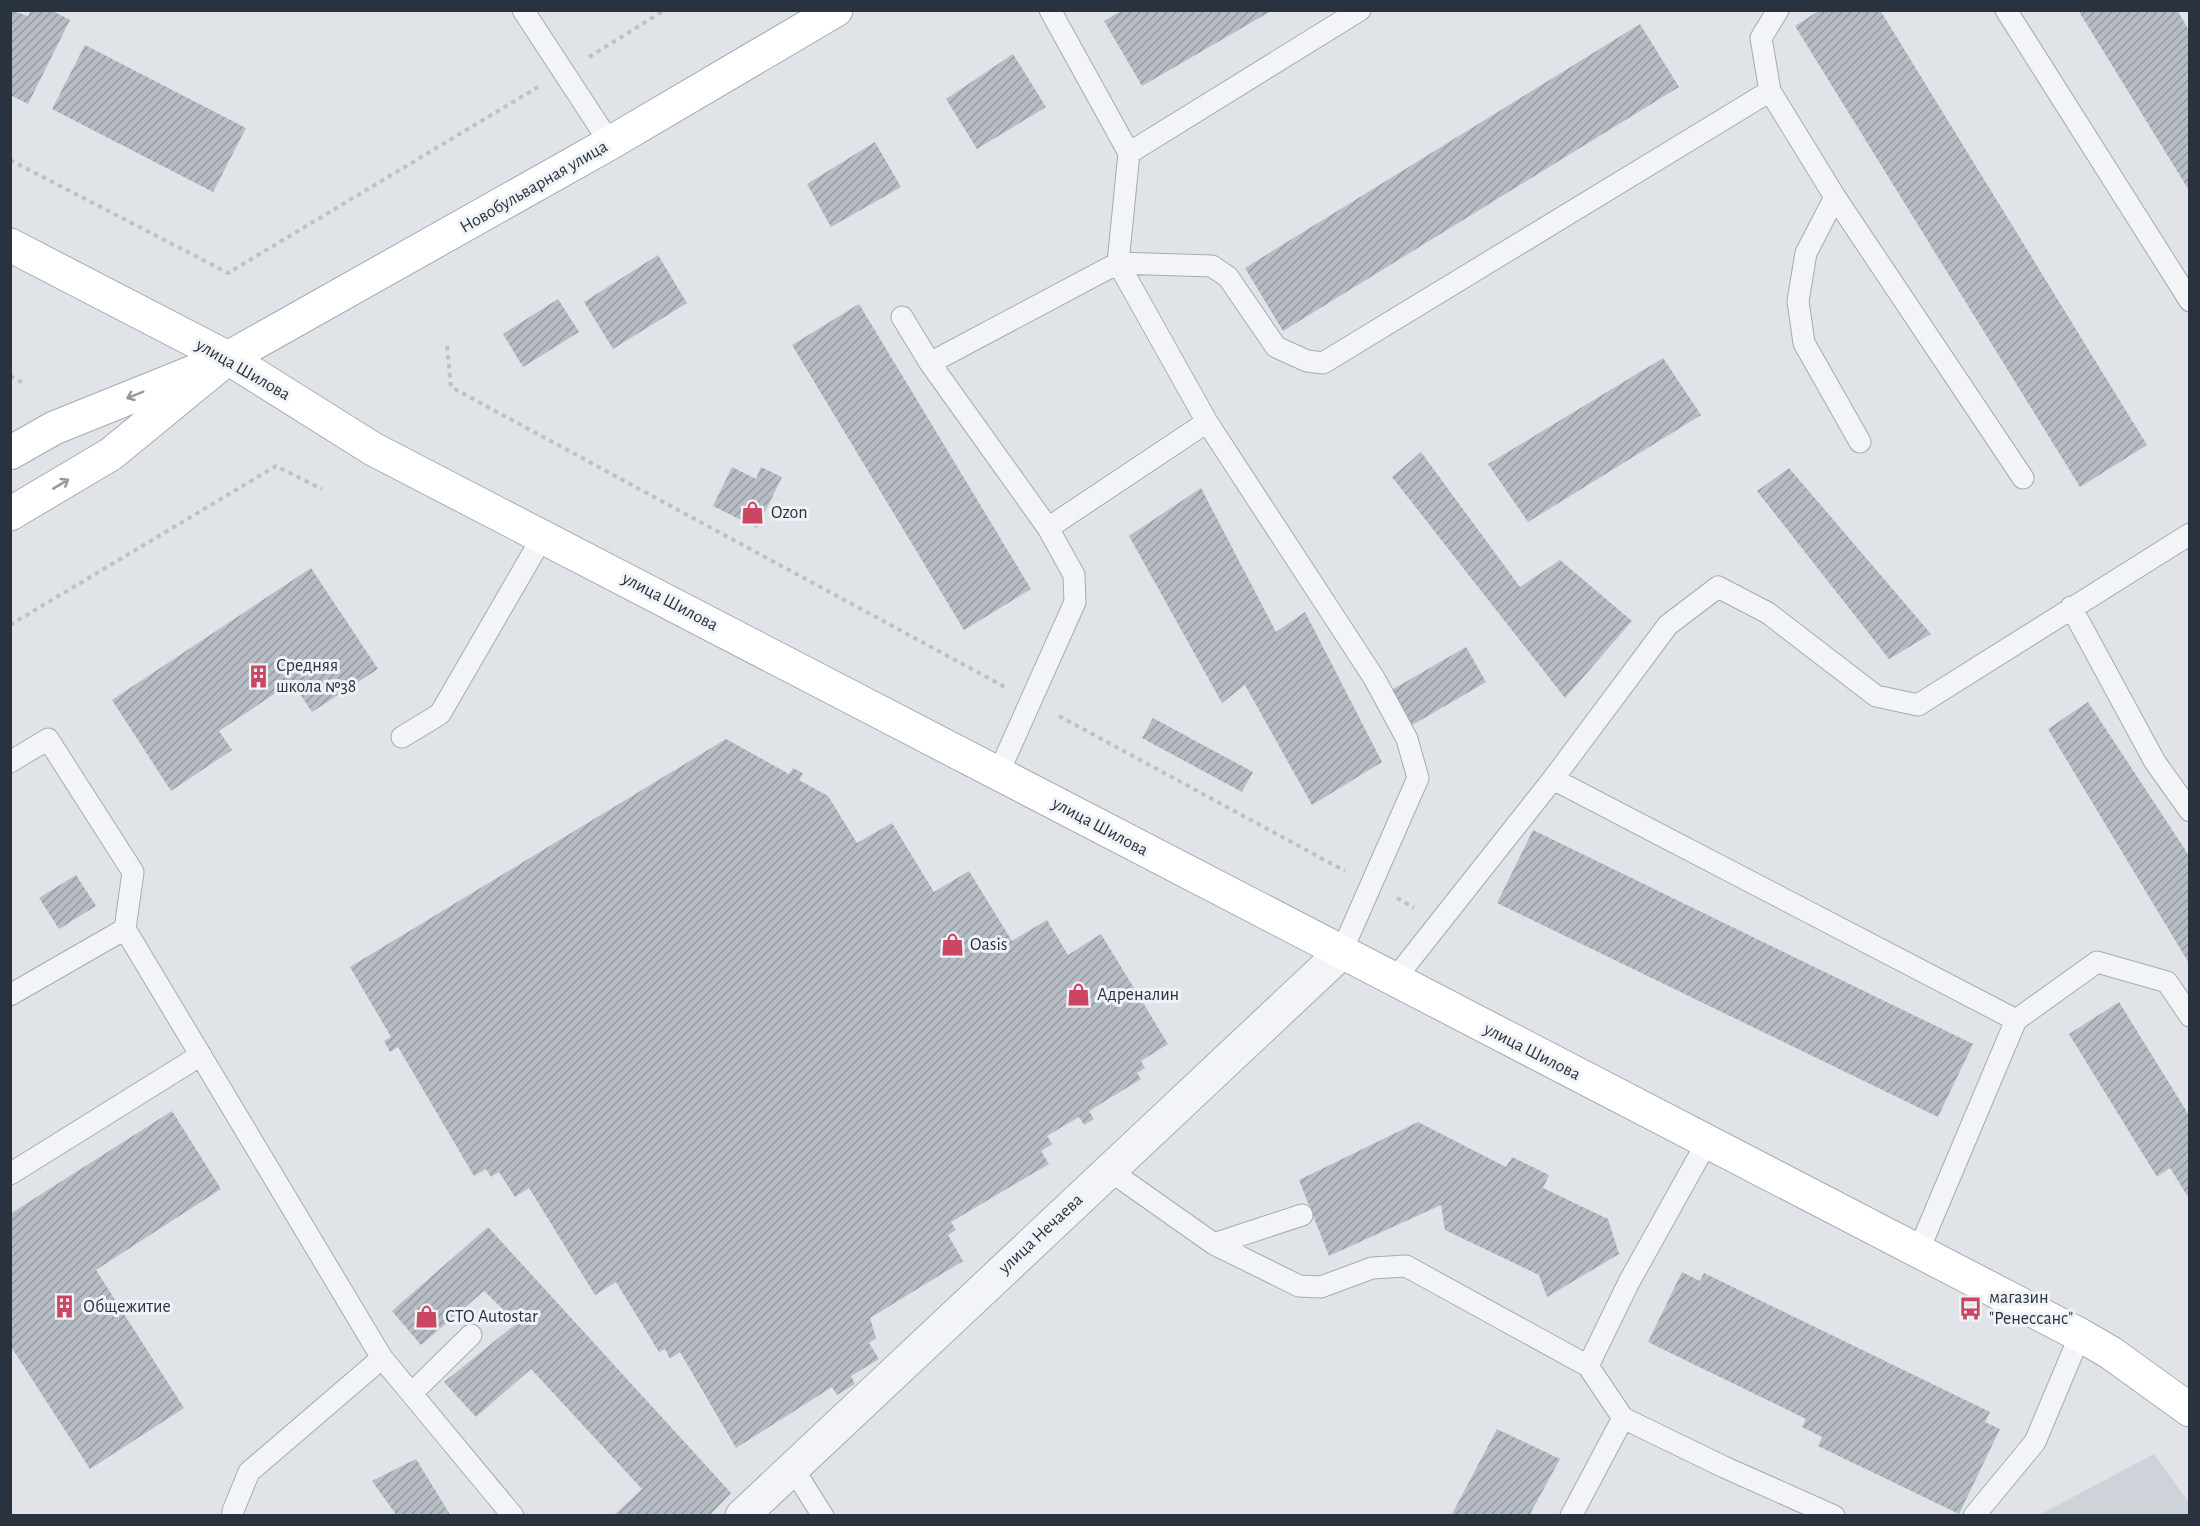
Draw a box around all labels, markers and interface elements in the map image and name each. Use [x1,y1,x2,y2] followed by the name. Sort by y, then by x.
[457,137,611,237] street label: Новобульварная улица
[192,335,293,404] street label: улица Шилова
[126,390,144,401] one-way arrow
[52,477,69,489] one-way arrow
[740,500,766,526] shop icon: Ozon
[771,504,808,522] place label: Ozon
[618,569,721,635] street label: улица Шилова
[276,657,356,696] place label: Средняя школа №38
[245,663,271,689] building icon: Средняя школа №38
[1048,794,1151,860] street label: улица Шилова
[939,932,965,958] shop icon: Oasis
[970,936,1007,954] place label: Oasis
[1066,982,1092,1008] shop icon: Адреналин
[1097,986,1179,1004] place label: Адреналин
[1480,1020,1583,1084] street label: улица Шилова
[995,1191,1087,1278] street label: улица Нечаева
[1989,1289,2073,1328] place label: магазин "Ренессанс"
[52,1294,78,1320] building icon: Общежитие
[1958,1295,1984,1321] bus stop icon: магазин "Ренессанс"
[83,1297,171,1316] place label: Общежитие
[414,1304,440,1330] shop icon: СТО Autostar
[445,1308,538,1326] place label: СТО Autostar

